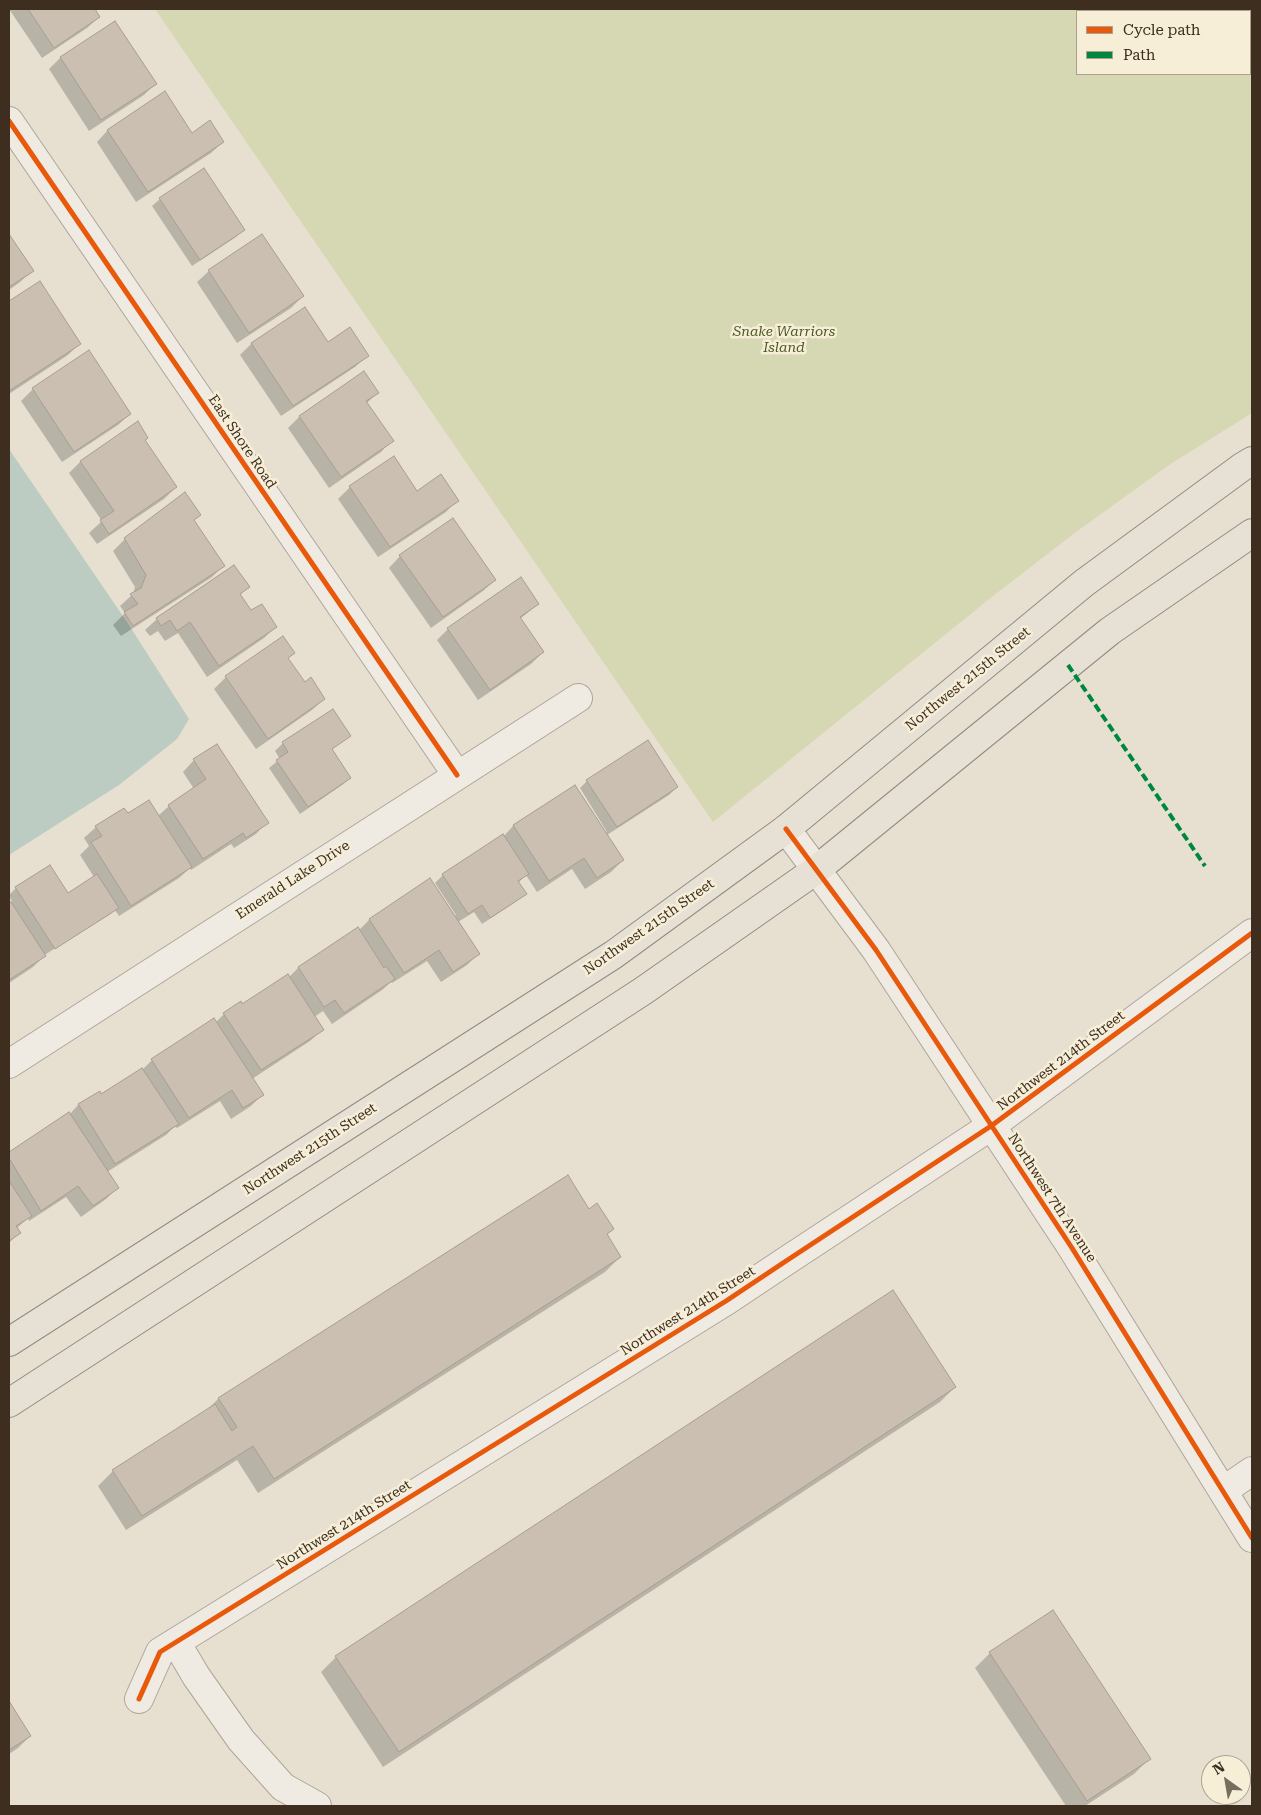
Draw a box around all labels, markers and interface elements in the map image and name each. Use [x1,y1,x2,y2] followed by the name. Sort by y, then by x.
[1076,10,1251,75] legend
[1123,21,1200,39] text: Cycle path
[1123,46,1156,64] text: Path
[733,324,835,357] park label: Snake Warriors Island
[204,392,280,492] street label: East Shore Road
[902,624,1034,734] street label: Northwest 215th Street
[233,837,353,923] street label: Emerald Lake Drive
[580,875,718,979] street label: Northwest 215th Street
[994,1007,1128,1115] street label: Northwest 214th Street
[240,1100,380,1198] street label: Northwest 215th Street
[1004,1131,1100,1265] street label: Northwest 7th Avenue
[618,1263,758,1359] street label: Northwest 214th Street
[274,1477,414,1573] street label: Northwest 214th Street
[1201,1755,1251,1805] north arrow
[1210,1758,1227,1778] text: N

